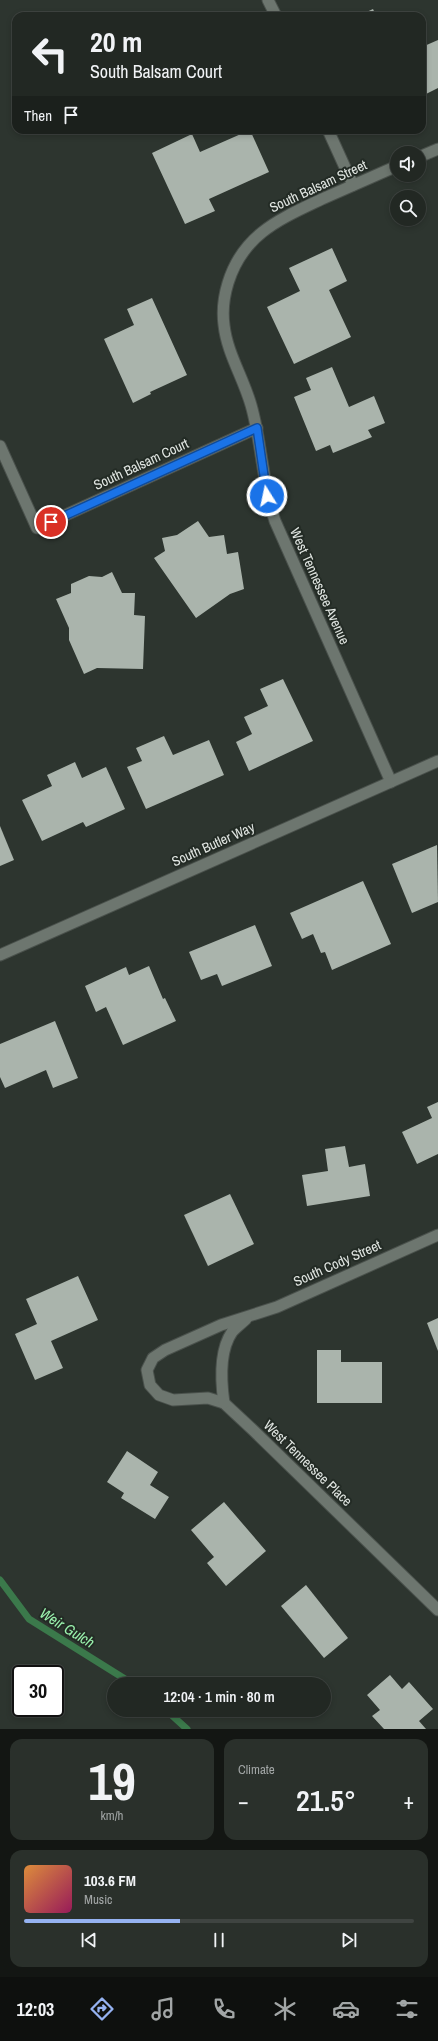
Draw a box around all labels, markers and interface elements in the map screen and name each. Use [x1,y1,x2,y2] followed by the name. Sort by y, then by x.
[90,23,142,61] text: 20 m
[24,28,76,80] icon: left
[90,59,222,84] text: South Balsam Court
[60,104,82,126] icon: arrive
[24,105,52,126] text: Then
[390,146,426,226] map controls
[390,146,426,182] button: sound
[266,156,370,216] street label: South Balsam Street
[390,190,426,226] button: search
[91,434,191,494] street label: South Balsam Court
[246,475,288,517] position arrow
[34,505,68,539] pin
[40,511,62,533] icon: arrive
[286,525,354,647] street label: West Tennessee Avenue
[169,818,258,870] street label: South Butler Way
[290,1236,384,1290] street label: South Cody Street
[260,1416,356,1510] street label: West Tennessee Place
[36,1602,99,1653] water label: Weir Gulch
[12,1665,64,1717] speed limit sign: 30
[163,1686,275,1707] text: 12:04 · 1 min · 80 m
[88,1746,136,1816] text: 19
[238,1761,275,1778] text: Climate
[296,1780,356,1820] text: 21.5°
[238,1786,249,1816] text: −
[403,1786,414,1816] text: +
[100,1807,124,1824] text: km/h
[84,1870,136,1891] text: 103.6 FM
[84,1891,112,1908] text: Music
[78,1929,100,1951] icon: previous
[208,1929,230,1951] icon: pause
[338,1929,360,1951] icon: next
[88,1995,116,2023] icon: directions
[149,1995,177,2023] icon: music
[210,1995,238,2023] icon: phone
[271,1995,299,2023] icon: climate
[332,1995,360,2023] icon: car
[393,1995,421,2023] icon: filters
[17,1997,54,2022] text: 12:03

